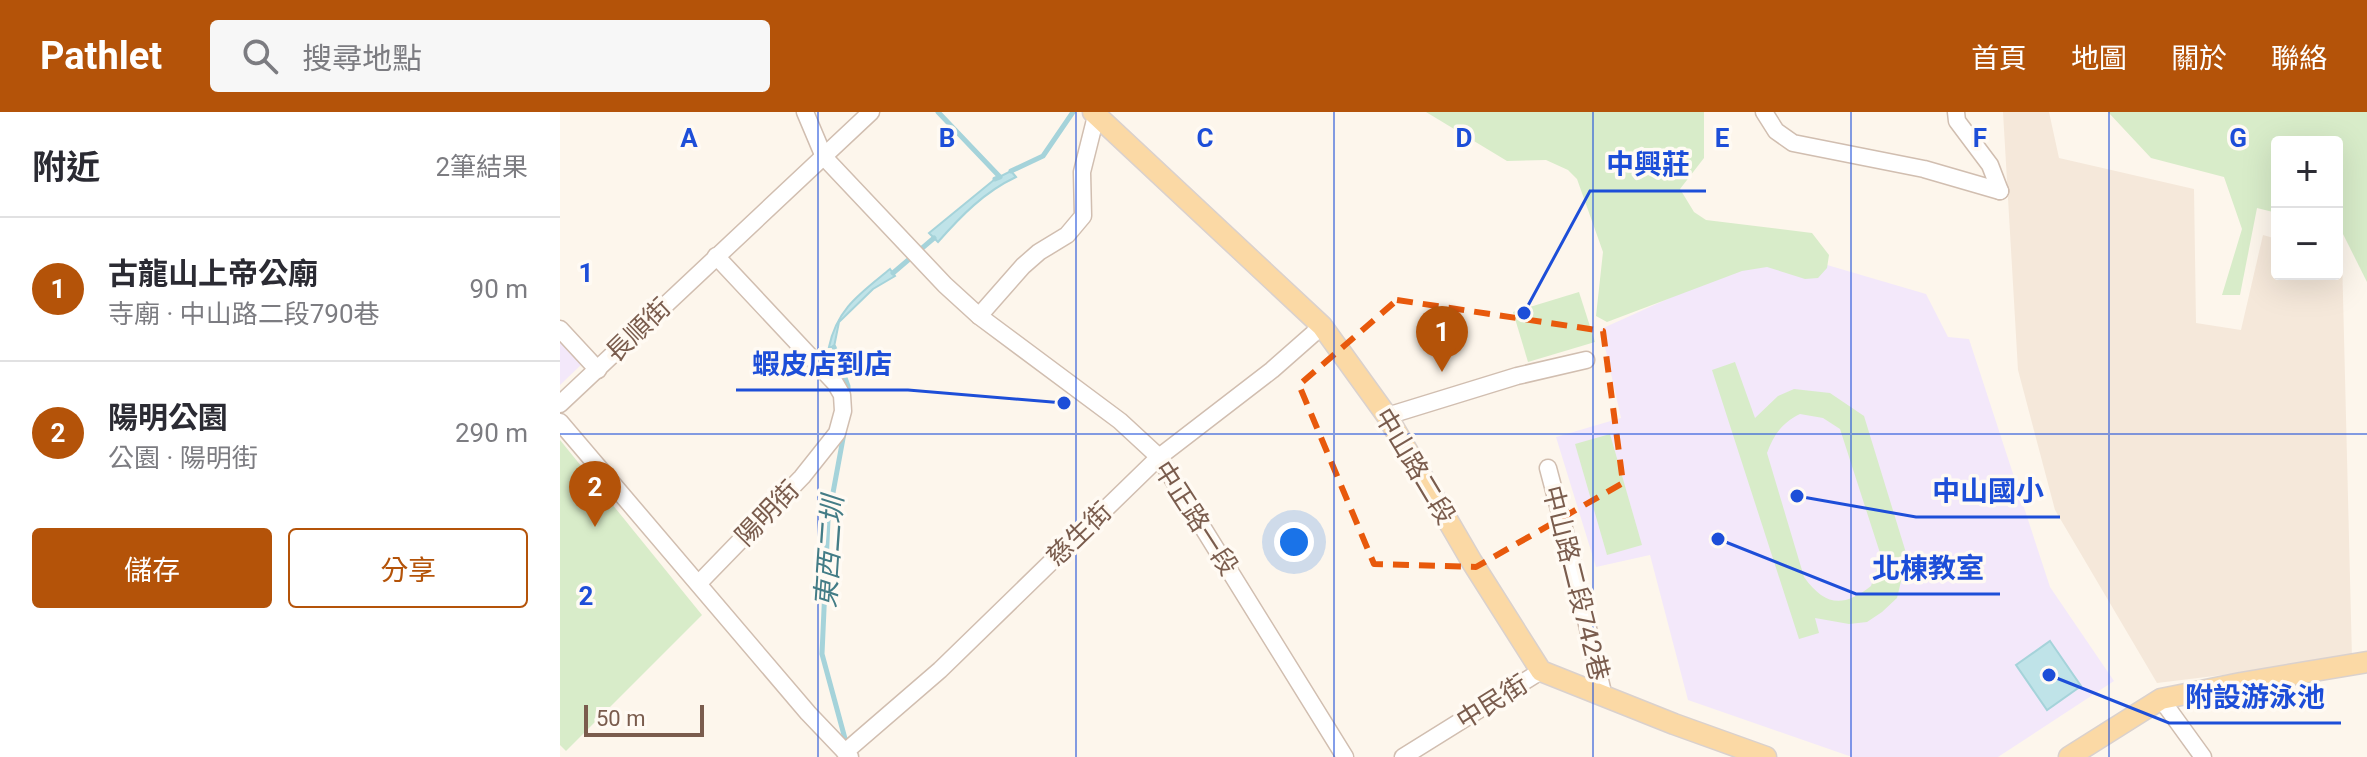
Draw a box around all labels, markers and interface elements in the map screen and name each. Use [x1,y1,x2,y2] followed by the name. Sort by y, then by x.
[210,20,770,92] search box
[40,34,162,78] text: Pathlet
[238,34,282,78] icon: search
[302,41,422,76] text: 搜尋地點
[1971,42,2027,75] text: 首頁
[2071,42,2127,75] text: 地圖
[2171,42,2227,75] text: 關於
[2271,42,2327,75] text: 聯絡
[680,123,698,153] text: A
[939,123,955,153] text: B
[1196,123,1214,153] text: C
[1456,123,1472,153] text: D
[1715,123,1730,153] text: E
[1973,123,1987,153] text: F
[2229,123,2247,153] text: G
[2271,136,2343,280] map controls
[2271,136,2343,208] button: +
[1590,139,1706,191] callout: 中興莊
[32,147,100,187] text: 附近
[1606,148,1690,181] text: 中興莊
[435,152,528,182] text: 2筆結果
[2271,208,2343,280] button: −
[108,256,318,291] text: 古龍山上帝公廟
[579,258,593,288] text: 1
[51,274,65,304] text: 1
[470,274,528,304] text: 90 m
[600,292,676,368] street label: 長順街
[108,299,380,329] text: 寺廟 · 中山路二段790巷
[1416,306,1468,372] pin: 1
[736,338,908,390] callout: 蝦皮店到店
[752,348,892,381] text: 蝦皮店到店
[108,400,228,435] text: 陽明公園
[1369,403,1461,529] street label: 中山路二段
[51,418,65,448] text: 2
[455,418,528,448] text: 290 m
[108,443,258,473] text: 公園 · 陽明街
[1148,455,1244,581] street label: 中正路一段
[569,461,621,527] pin: 2
[1916,465,2060,517] callout: 中山國小
[729,475,805,551] street label: 陽明街
[1932,475,2044,508] text: 中山國小
[1537,482,1615,684] street label: 中山路二段742巷
[809,491,850,609] water label: 東西二圳
[1041,496,1117,572] street label: 慈生街
[1274,522,1314,562] your location
[32,528,272,608] button: 儲存
[288,528,528,608] button: 分享
[1856,542,2000,594] callout: 北棟教室
[1872,552,1984,585] text: 北棟教室
[579,581,593,611] text: 2
[1451,669,1533,735] street label: 中民街
[2169,671,2341,723] callout: 附設游泳池
[2185,681,2325,714] text: 附設游泳池
[584,701,704,737] scale bar
[596,706,645,731] text: 50 m

